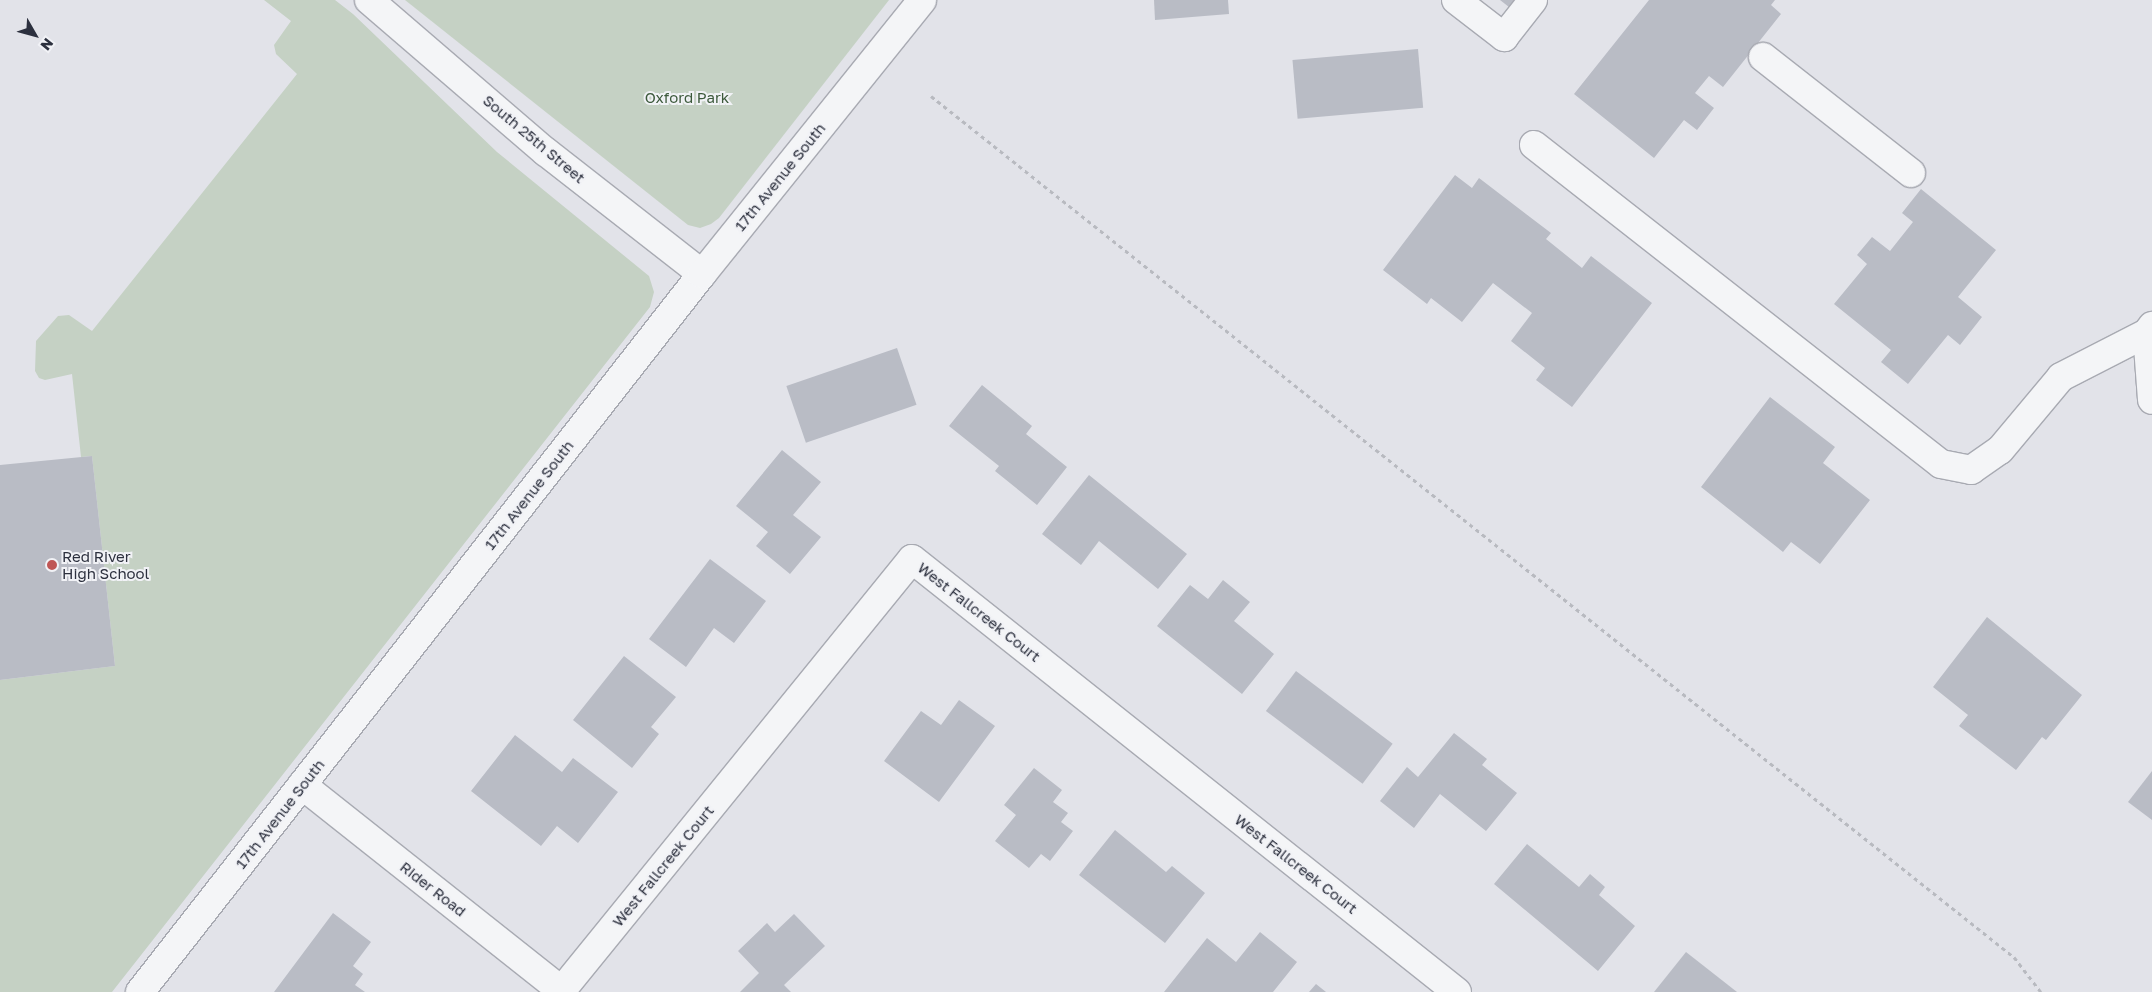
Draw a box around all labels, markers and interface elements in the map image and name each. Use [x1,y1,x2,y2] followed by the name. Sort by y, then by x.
[10,10,60,60] north arrow
[37,35,57,54] text: N
[645,89,729,107] park label: Oxford Park
[479,91,589,187] street label: South 25th Street
[731,119,829,235] street label: 17th Avenue South
[481,437,577,553] street label: 17th Avenue South
[62,547,149,582] place label: Red River High School
[46,559,58,571] marker: Red River High School
[914,559,1044,665] street label: West Fallcreek Court
[232,756,328,872] street label: 17th Avenue South
[609,802,717,930] street label: West Fallcreek Court
[1231,811,1361,917] street label: West Fallcreek Court
[397,858,469,920] street label: Rider Road

